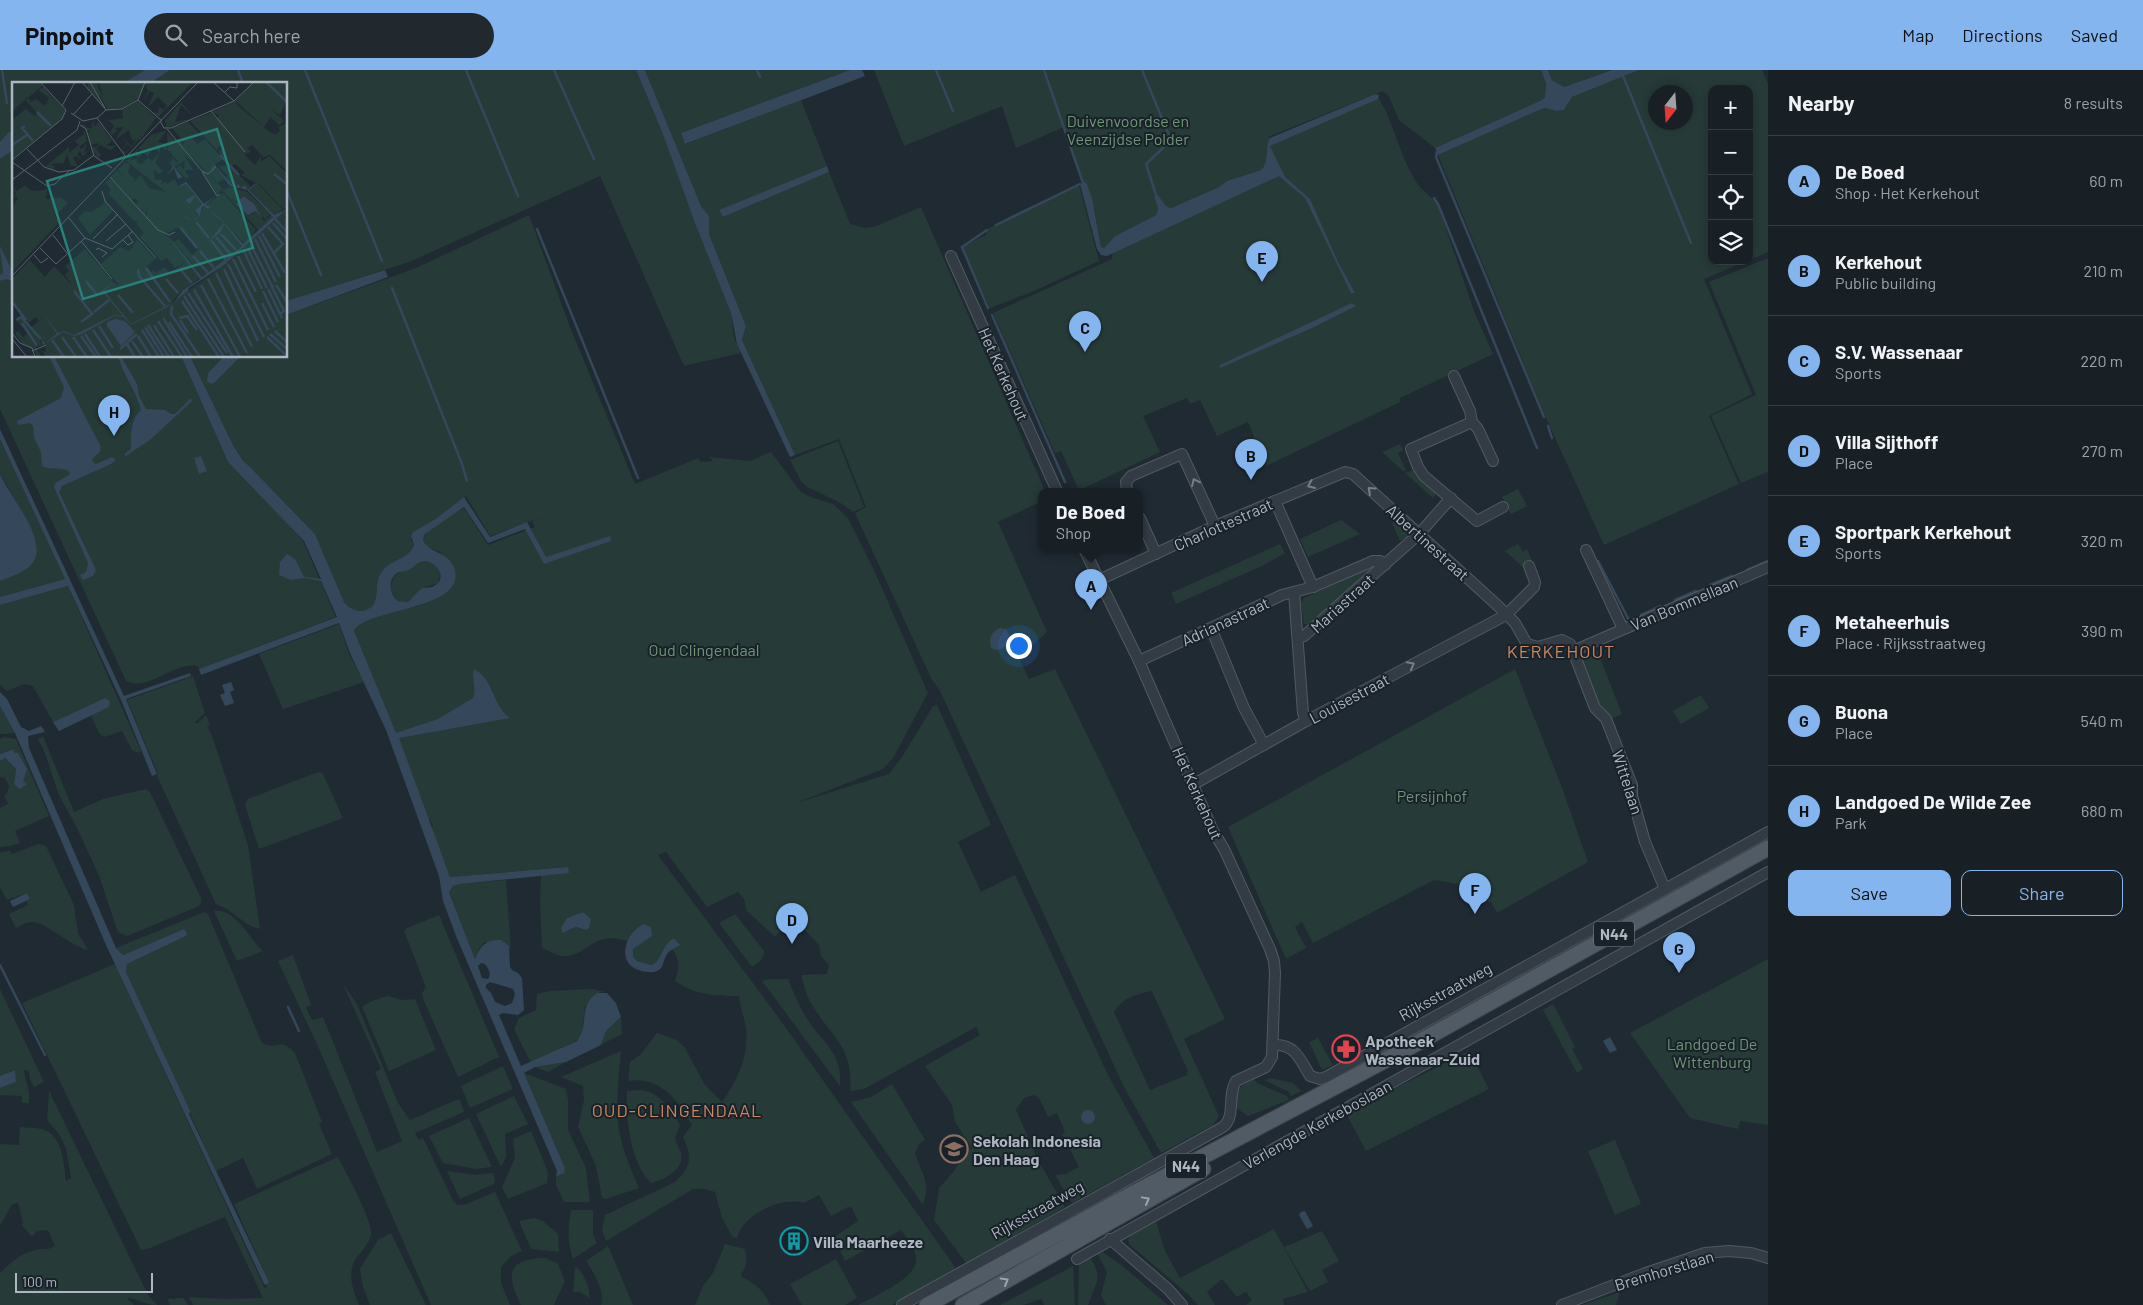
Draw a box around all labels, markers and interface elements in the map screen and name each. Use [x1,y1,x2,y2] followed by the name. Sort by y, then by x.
[144,13,494,58] search box
[25,21,114,50] text: Pinpoint
[162,21,190,49] icon: search
[202,24,301,47] text: Search here
[1902,24,1934,46] text: Map
[1962,24,2043,46] text: Directions
[2071,24,2118,46] text: Saved
[12,82,288,358] inset map
[1648,85,1693,130] north arrow
[1708,85,1753,265] map controls
[1708,85,1753,130] button: +
[1788,90,1854,115] text: Nearby
[2064,93,2123,112] text: 8 results
[1067,111,1189,148] park label: Duivenvoordse en Veenzijdse Polder
[1708,130,1753,175] button: −
[1835,160,1904,183] text: De Boed
[1799,171,1809,190] text: A
[2089,171,2123,190] text: 60 m
[1708,175,1753,220] button: locate
[1835,183,1980,202] text: Shop · Het Kerkehout
[1708,220,1753,265] button: layers
[1246,241,1278,282] pin: E
[1835,250,1922,273] text: Kerkehout
[1799,261,1809,280] text: B
[2084,261,2123,280] text: 210 m
[1835,273,1936,292] text: Public building
[1069,311,1101,352] pin: C
[975,325,1033,423] street label: Het Kerkehout
[1835,340,1963,363] text: S.V. Wassenaar
[1799,351,1809,370] text: C
[2080,351,2123,370] text: 220 m
[1835,363,1881,382] text: Sports
[98,395,130,436] pin: H
[1835,430,1938,453] text: Villa Sijthoff
[1235,439,1267,480] pin: B
[1799,441,1809,460] text: D
[2081,441,2123,460] text: 270 m
[1835,453,1873,472] text: Place
[1191,478,1201,487] one-way arrow
[1307,478,1316,489] one-way arrow
[1368,487,1377,496] one-way arrow
[1038,488,1143,553] popup
[1171,494,1275,554] street label: Charlottestraat
[1056,500,1125,523] text: De Boed
[1383,500,1473,584] street label: Albertinestraat
[1835,520,2011,543] text: Sportpark Kerkehout
[1056,523,1091,542] text: Shop
[1799,531,1809,550] text: E
[2081,531,2123,550] text: 320 m
[1835,543,1881,562] text: Sports
[1075,569,1107,610] pin: A
[1306,569,1378,637] street label: Mariastraat
[1628,572,1740,634] street label: Van Bommellaan
[1178,592,1272,650] street label: Adrianastraat
[1835,610,1949,633] text: Metaheerhuis
[1800,621,1808,640] text: F
[2081,621,2123,640] text: 390 m
[1006,633,1032,659] your location
[1835,633,1986,652] text: Place · Rijksstraatweg
[649,640,759,659] park label: Oud Clingendaal
[1507,640,1615,662] district label: KERKEHOUT
[1406,661,1415,671] one-way arrow
[1306,669,1392,727] street label: Louisestraat
[1835,700,1888,723] text: Buona
[1799,711,1809,730] text: G
[2080,711,2123,730] text: 540 m
[1835,723,1873,742] text: Place
[1169,744,1227,842] street label: Het Kerkehout
[1609,747,1647,817] street label: Wittelaan
[1397,786,1468,805] park label: Persijnhof
[1835,790,2031,813] text: Landgoed De Wilde Zee
[1799,801,1809,820] text: H
[2081,801,2123,820] text: 680 m
[1835,813,1866,832] text: Park
[1788,870,1951,916] button: Save
[1961,870,2123,916] button: Share
[1459,873,1491,914] pin: F
[776,903,808,944] pin: D
[1594,922,1634,946] road number: N44
[1663,932,1695,973] pin: G
[1395,958,1495,1024] street label: Rijksstraatweg
[1365,1031,1480,1068] place label: Apotheek Wassenaar-Zuid
[1331,1034,1361,1064] pharmacy icon: Apotheek Wassenaar-Zuid
[1667,1034,1757,1071] park label: Landgoed De Wittenburg
[1240,1075,1394,1173] street label: Verlengde Kerkeboslaan
[592,1099,762,1121] district label: OUD-CLINGENDAAL
[973,1131,1101,1168] place label: Sekolah Indonesia Den Haag
[939,1134,969,1164] school or university icon: Sekolah Indonesia Den Haag
[1166,1154,1206,1178] road number: N44
[987,1176,1087,1242] street label: Rijksstraatweg
[1141,1196,1150,1206] one-way arrow
[779,1226,809,1256] building icon: Villa Maarheeze
[813,1232,923,1251] place label: Villa Maarheeze
[1612,1246,1716,1294] street label: Bremhorstlaan
[15,1270,152,1293] scale bar
[22,1273,57,1290] text: 100 m
[1000,1277,1009,1287] one-way arrow

